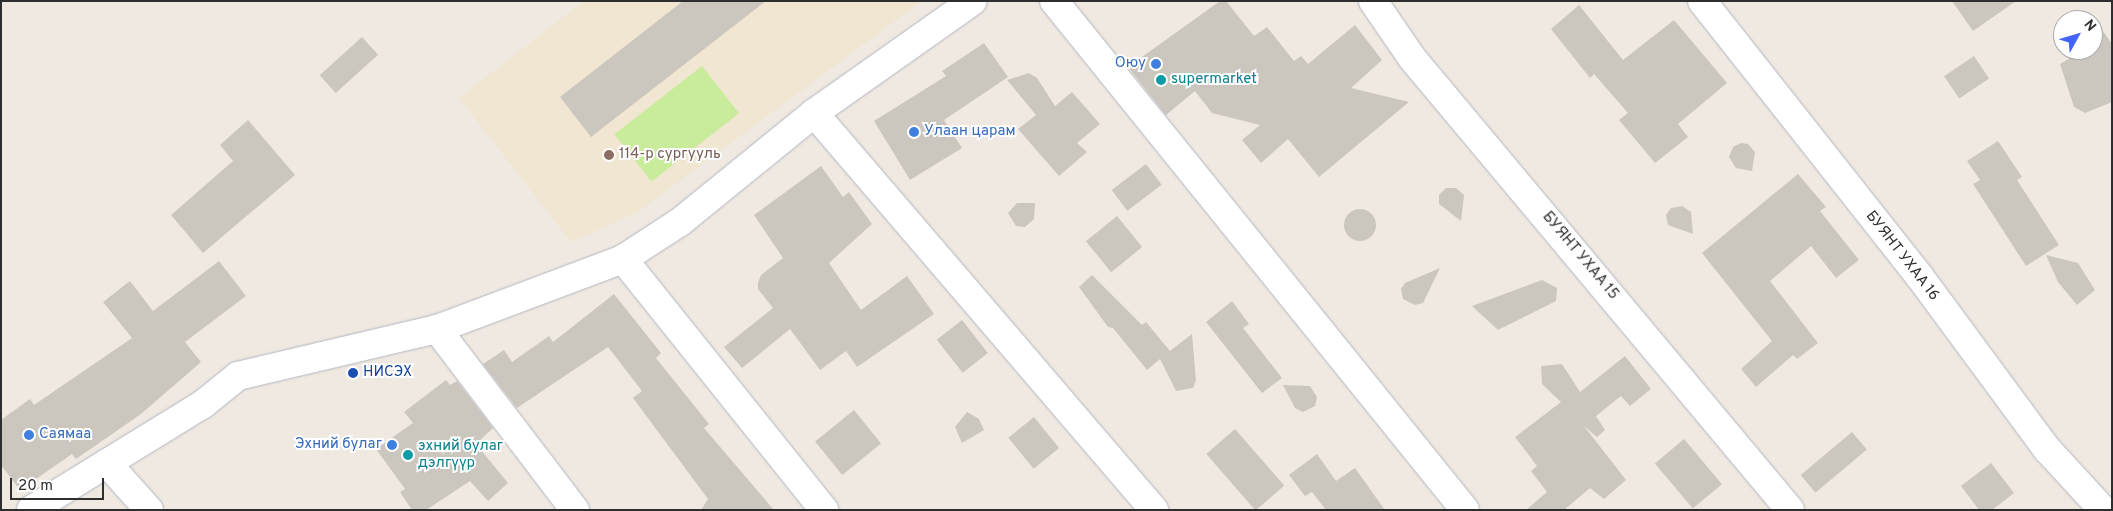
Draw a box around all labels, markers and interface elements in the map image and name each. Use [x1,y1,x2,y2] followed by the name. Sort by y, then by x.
[2053,10,2103,60] north arrow
[2079,17,2099,35] text: N
[1115,55,1146,73] place label: Оюу
[1150,58,1162,70] marker: Оюу
[1171,71,1257,89] place label: supermarket
[1155,74,1167,86] marker: supermarket
[924,123,1016,141] place label: Улаан царам
[908,126,920,138] marker: Улаан царам
[619,146,721,164] place label: 114-р сургууль
[603,149,615,161] marker: 114-р сургууль
[1861,207,1943,305] street label: БУЯНТ УХАА 16
[1538,208,1622,304] street label: БУЯНТ УХАА 15
[363,364,412,382] place label: НИСЭХ
[347,367,359,379] marker: НИСЭХ
[39,426,91,444] place label: Саямаа
[23,429,35,441] marker: Саямаа
[295,436,382,454] place label: Эхний булаг
[418,437,503,472] place label: эхний булаг дэлгүүр
[386,439,398,451] marker: Эхний булаг
[402,449,414,461] marker: эхний булаг дэлгүүр
[12,468,106,500] scale bar
[18,477,53,496] text: 20 m

